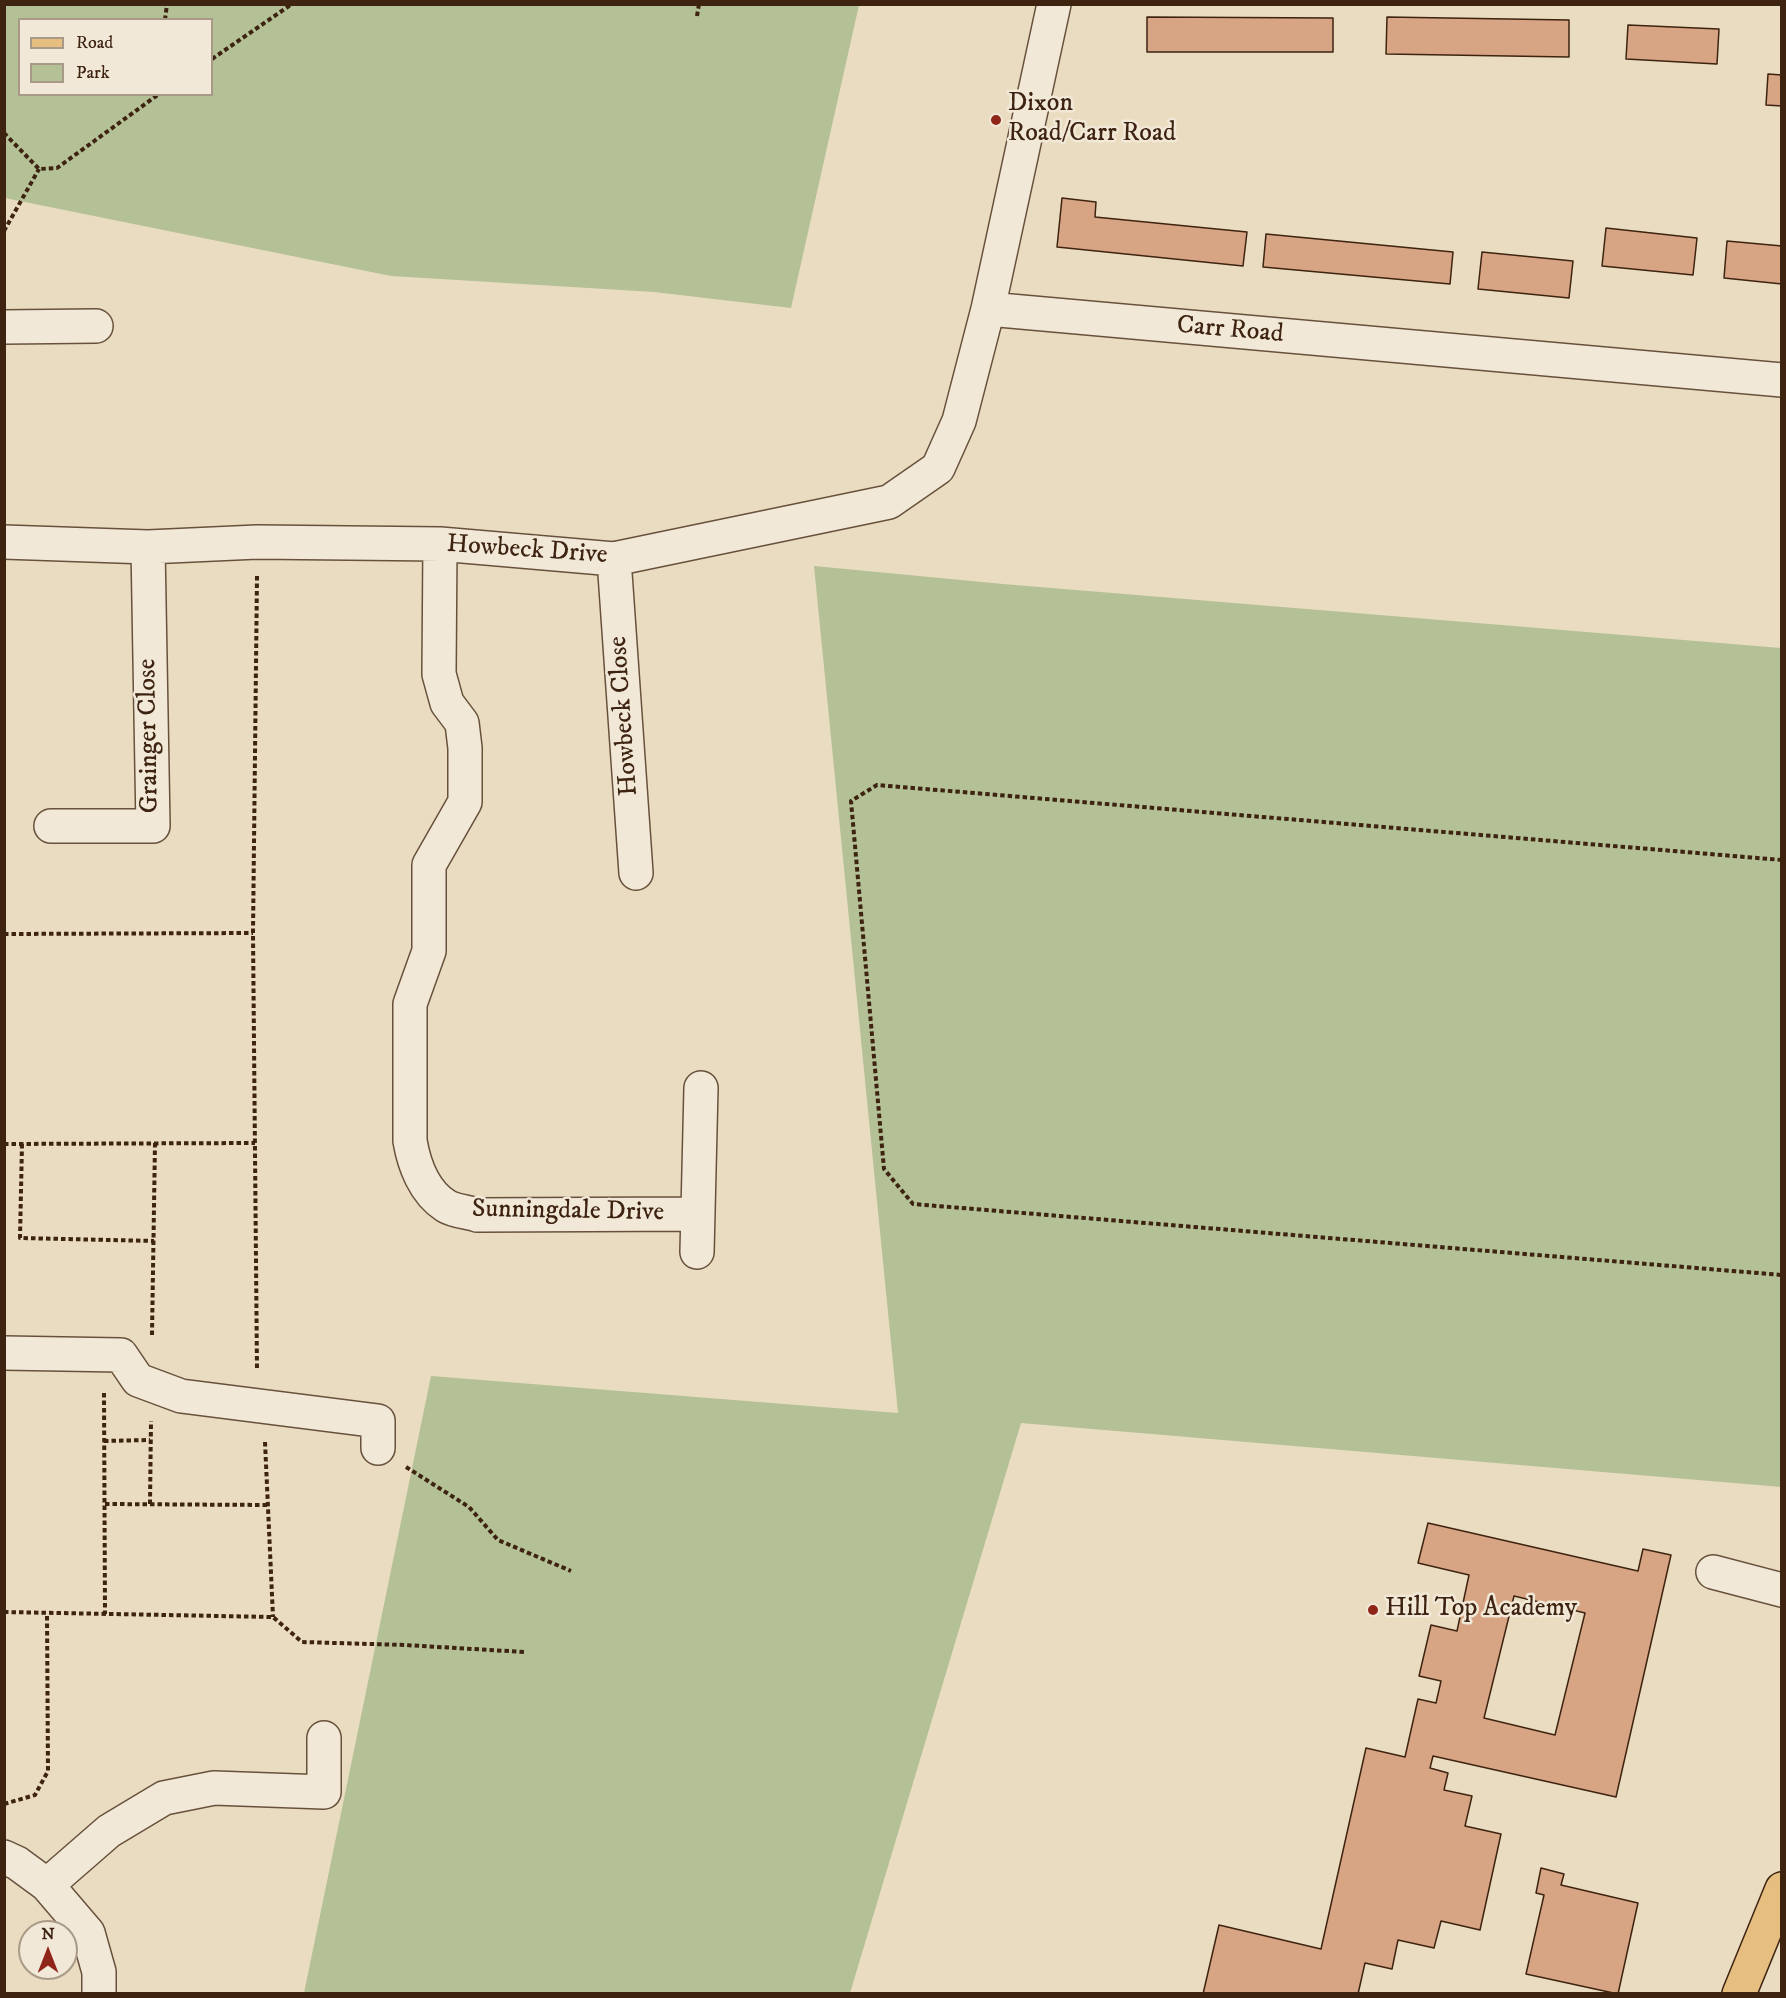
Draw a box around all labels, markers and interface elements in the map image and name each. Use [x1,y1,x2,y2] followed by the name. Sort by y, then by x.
[18,18,213,96] legend
[76,32,113,54] text: Road
[76,62,110,84] text: Park
[1008,89,1176,150] place label: Dixon Road/Carr Road
[989,113,1003,127] marker: Dixon Road/Carr Road
[1175,311,1285,351] street label: Carr Road
[446,530,608,572] street label: Howbeck Drive
[604,635,646,797] street label: Howbeck Close
[133,658,167,814] street label: Grainger Close
[472,1195,664,1229] street label: Sunningdale Drive
[1385,1594,1577,1626] place label: Hill Top Academy
[1366,1603,1380,1617] marker: Hill Top Academy
[18,1920,78,1980] north arrow
[41,1924,55,1944] text: N

